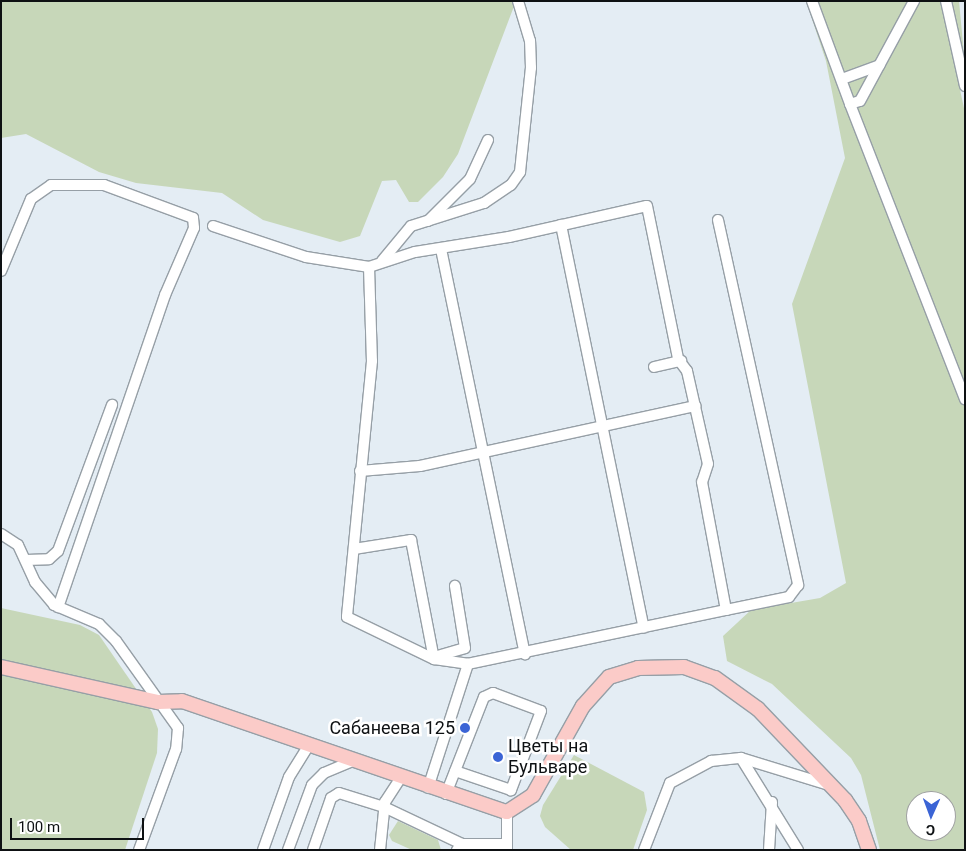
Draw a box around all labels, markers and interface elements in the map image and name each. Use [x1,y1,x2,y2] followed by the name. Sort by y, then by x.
[329,717,455,739] place label: Сабанеева 125
[459,722,471,734] marker: Сабанеева 125
[508,736,588,779] place label: Цветы на Бульваре
[492,751,504,763] marker: Цветы на Бульваре
[906,791,956,841] north arrow
[12,808,146,840] scale bar
[18,818,60,836] text: 100 m
[926,822,935,838] text: С

